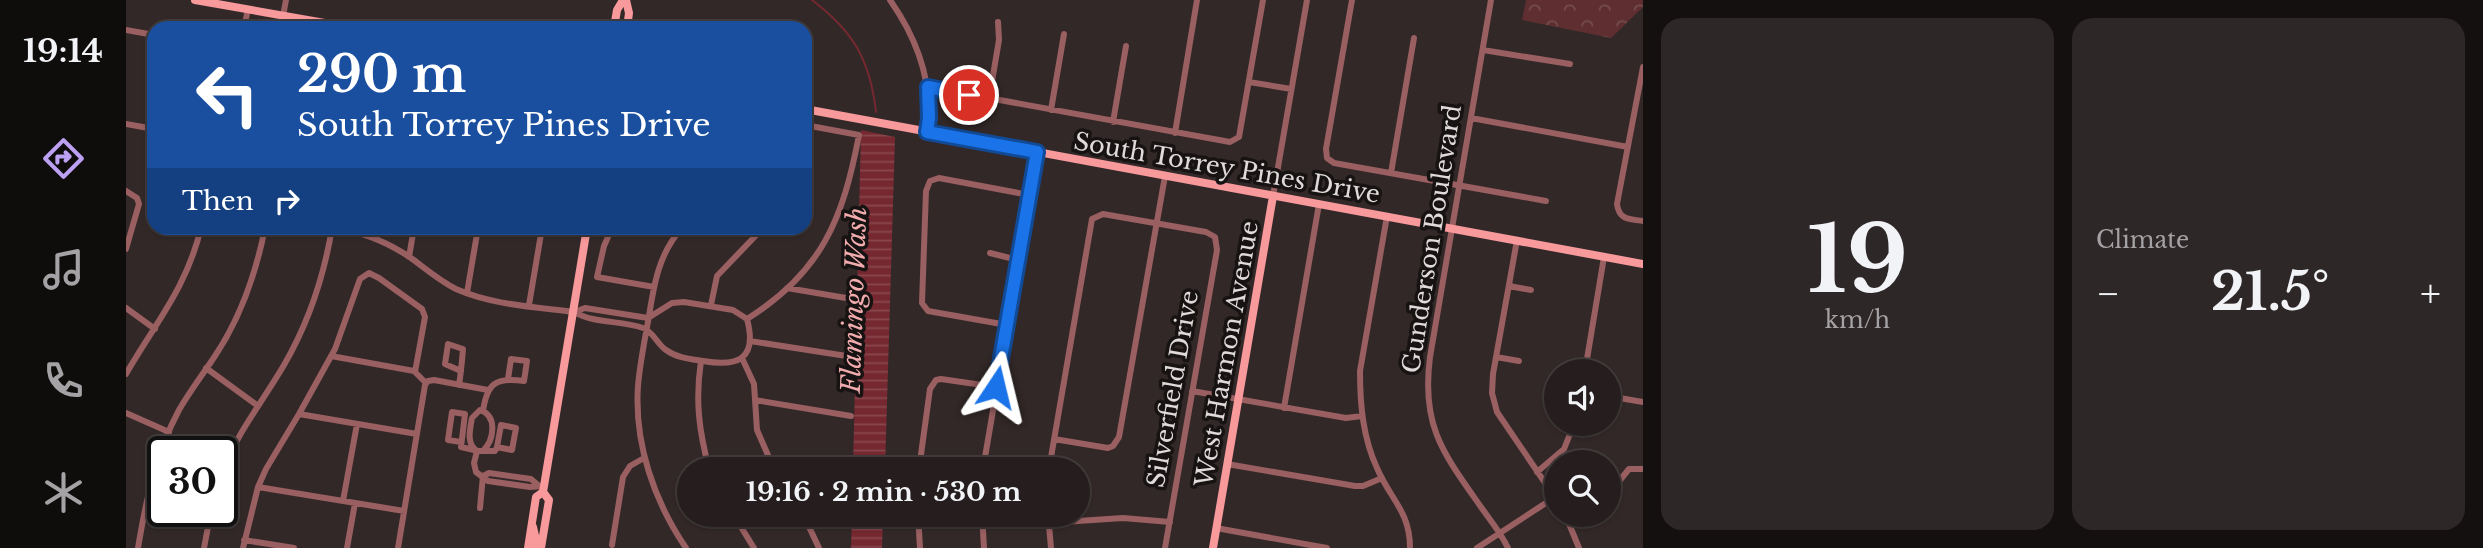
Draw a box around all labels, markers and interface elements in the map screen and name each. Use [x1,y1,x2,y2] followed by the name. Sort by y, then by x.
[23,31,103,71] text: 19:14
[297,44,466,105] text: 290 m
[182,49,273,140] icon: left
[939,65,999,125] pin
[950,76,988,114] icon: arrive
[1396,103,1467,375] street label: Gunderson Boulevard
[297,105,711,145] text: South Torrey Pines Drive
[1072,126,1382,209] street label: South Torrey Pines Drive
[39,134,88,183] icon: directions
[268,182,306,220] icon: right
[182,185,254,217] text: Then
[1807,204,1908,317] text: 19
[835,206,873,395] water label: Flamingo Wash
[1189,219,1264,490] street label: West Harmon Avenue
[2096,226,2189,254] text: Climate
[39,245,88,294] icon: music
[2211,260,2329,324] text: 21.5°
[2096,270,2120,317] text: −
[2420,270,2441,317] text: +
[1141,288,1204,490] street label: Silverfield Drive
[1825,306,1890,334] text: km/h
[959,350,1033,424] position arrow
[39,356,88,405] icon: phone
[1544,359,1621,527] map controls
[1544,359,1621,436] button: sound
[147,436,238,527] speed limit sign: 30
[1544,450,1621,527] button: search
[39,468,88,517] icon: climate
[746,476,1021,508] text: 19:16 · 2 min · 530 m

